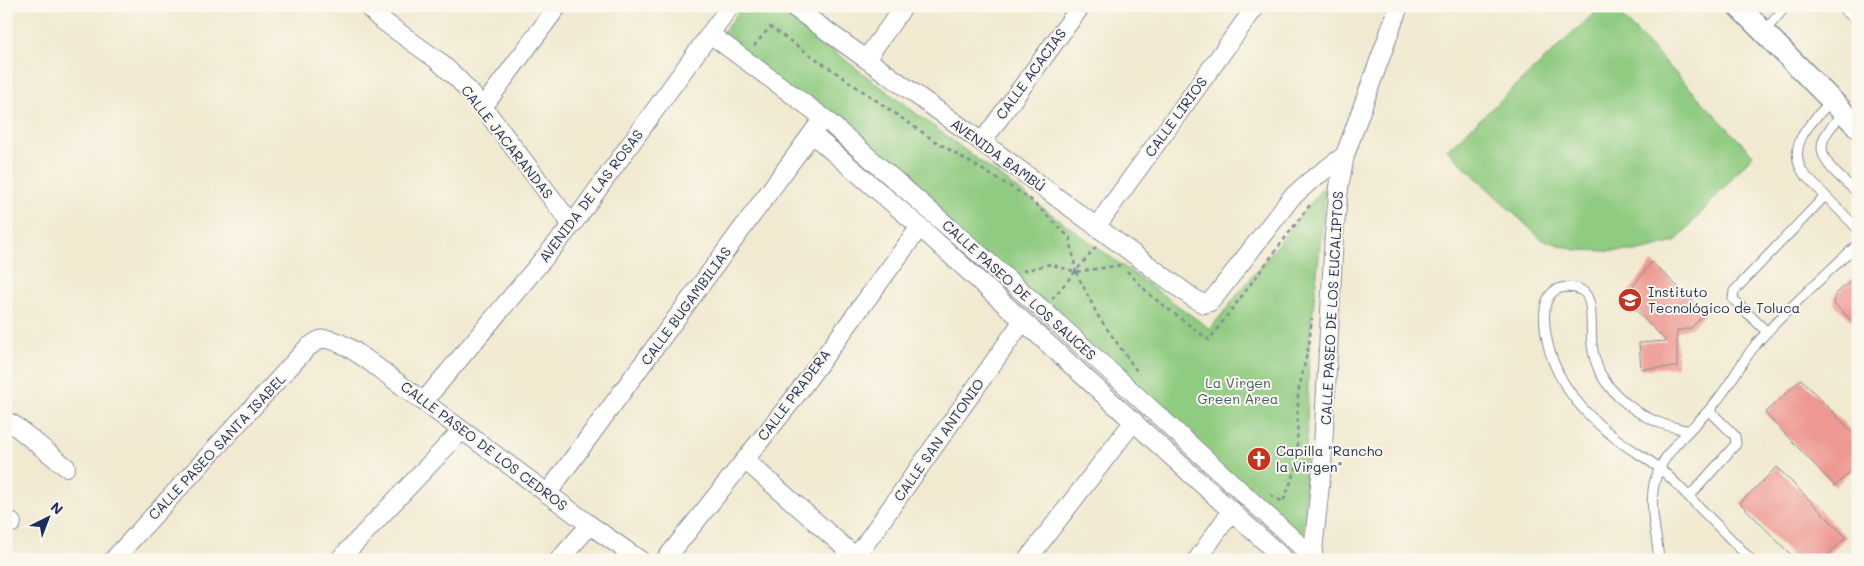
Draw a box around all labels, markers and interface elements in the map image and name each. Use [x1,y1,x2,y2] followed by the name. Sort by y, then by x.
[991,24,1070,123] street label: CALLE ACACIAS
[1140,73,1211,161] street label: CALLE LIRIOS
[457,81,558,203] street label: CALLE JACARANDAS
[947,114,1049,195] street label: AVENIDA BAMBÚ
[534,125,647,266] street label: AVENIDA DE LAS ROSAS
[1316,190,1347,425] street label: CALLE PASEO DE LOS EUCALIPTOS
[938,215,1101,364] street label: CALLE PASEO DE LOS SAUCES
[636,243,735,369] street label: CALLE BUGAMBILIAS
[1648,282,1800,317] place label: Instituto Tecnológico de Toluca
[1617,287,1643,313] school or university icon: Instituto Tecnológico de Toluca
[753,345,834,445] street label: CALLE PRADERA
[144,369,290,524] street label: CALLE PASEO SANTA ISABEL
[1197,373,1279,408] park label: La Virgen Green Area
[889,375,988,505] street label: CALLE SAN ANTONIO
[397,377,572,515] street label: CALLE PASEO DE LOS CEDROS
[1276,441,1383,476] place label: Capilla "Rancho la Virgen"
[1246,446,1272,472] church icon: Capilla "Rancho la Virgen"
[22,494,72,544] north arrow
[47,497,67,519] text: N

